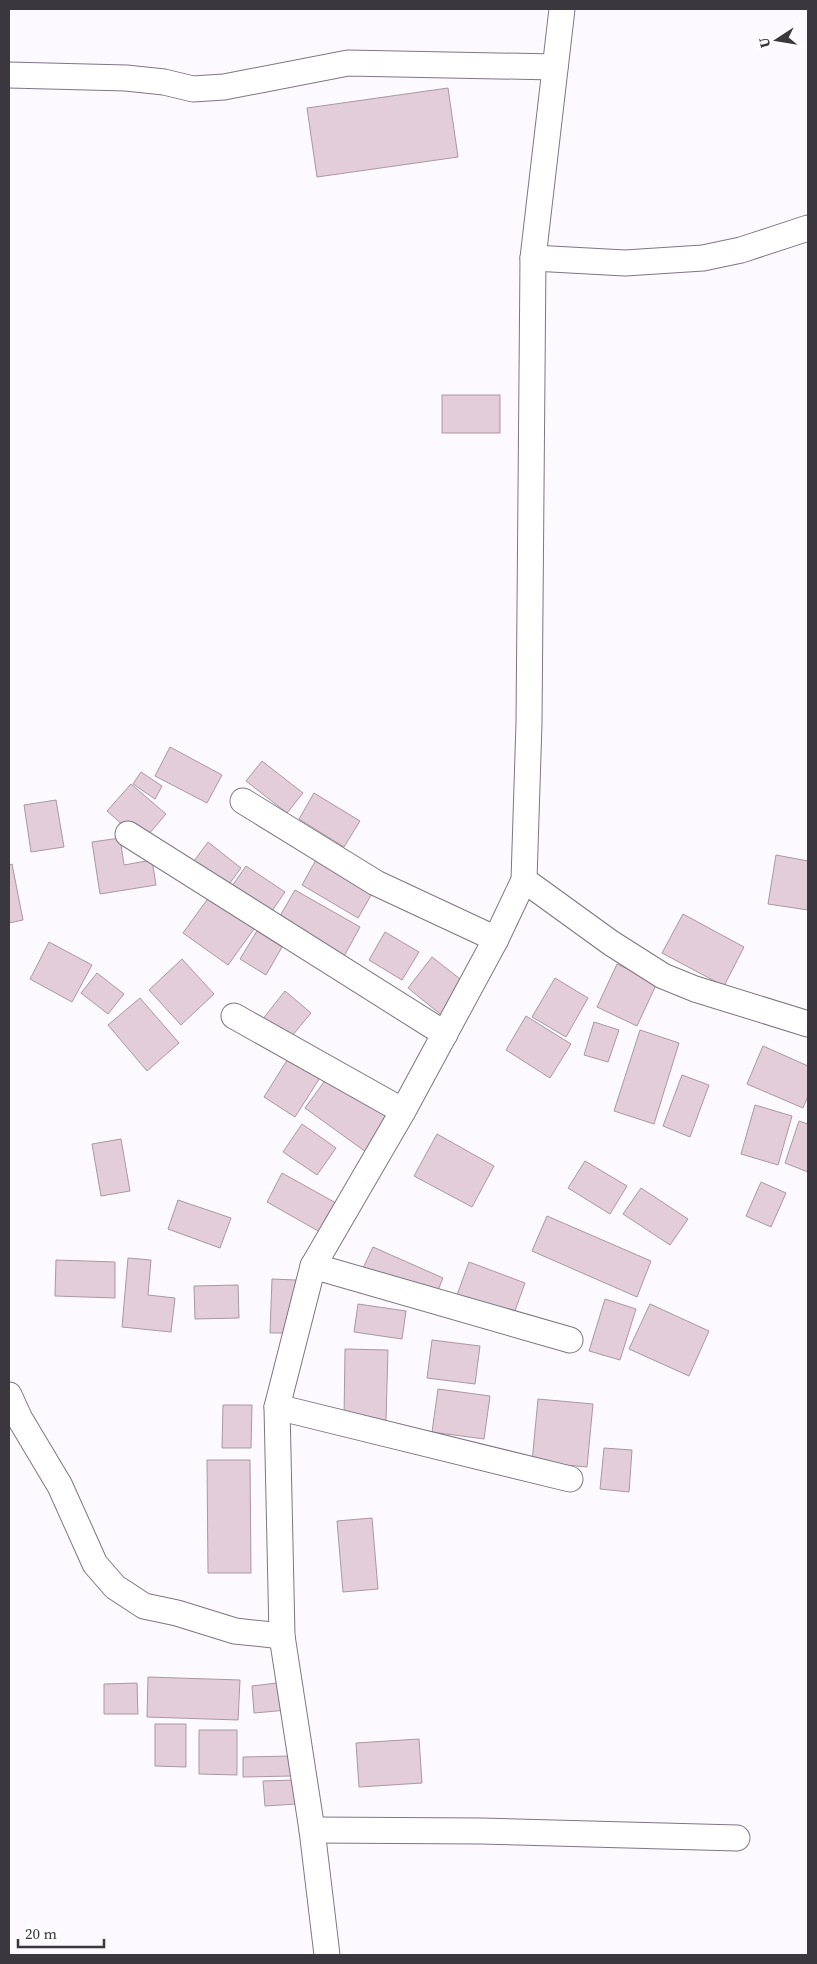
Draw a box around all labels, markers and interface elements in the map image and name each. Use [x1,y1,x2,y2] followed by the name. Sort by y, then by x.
[752,15,802,65] north arrow
[753,36,775,50] text: U
[18,1916,104,1948] scale bar
[25,1923,57,1944] text: 20 m

